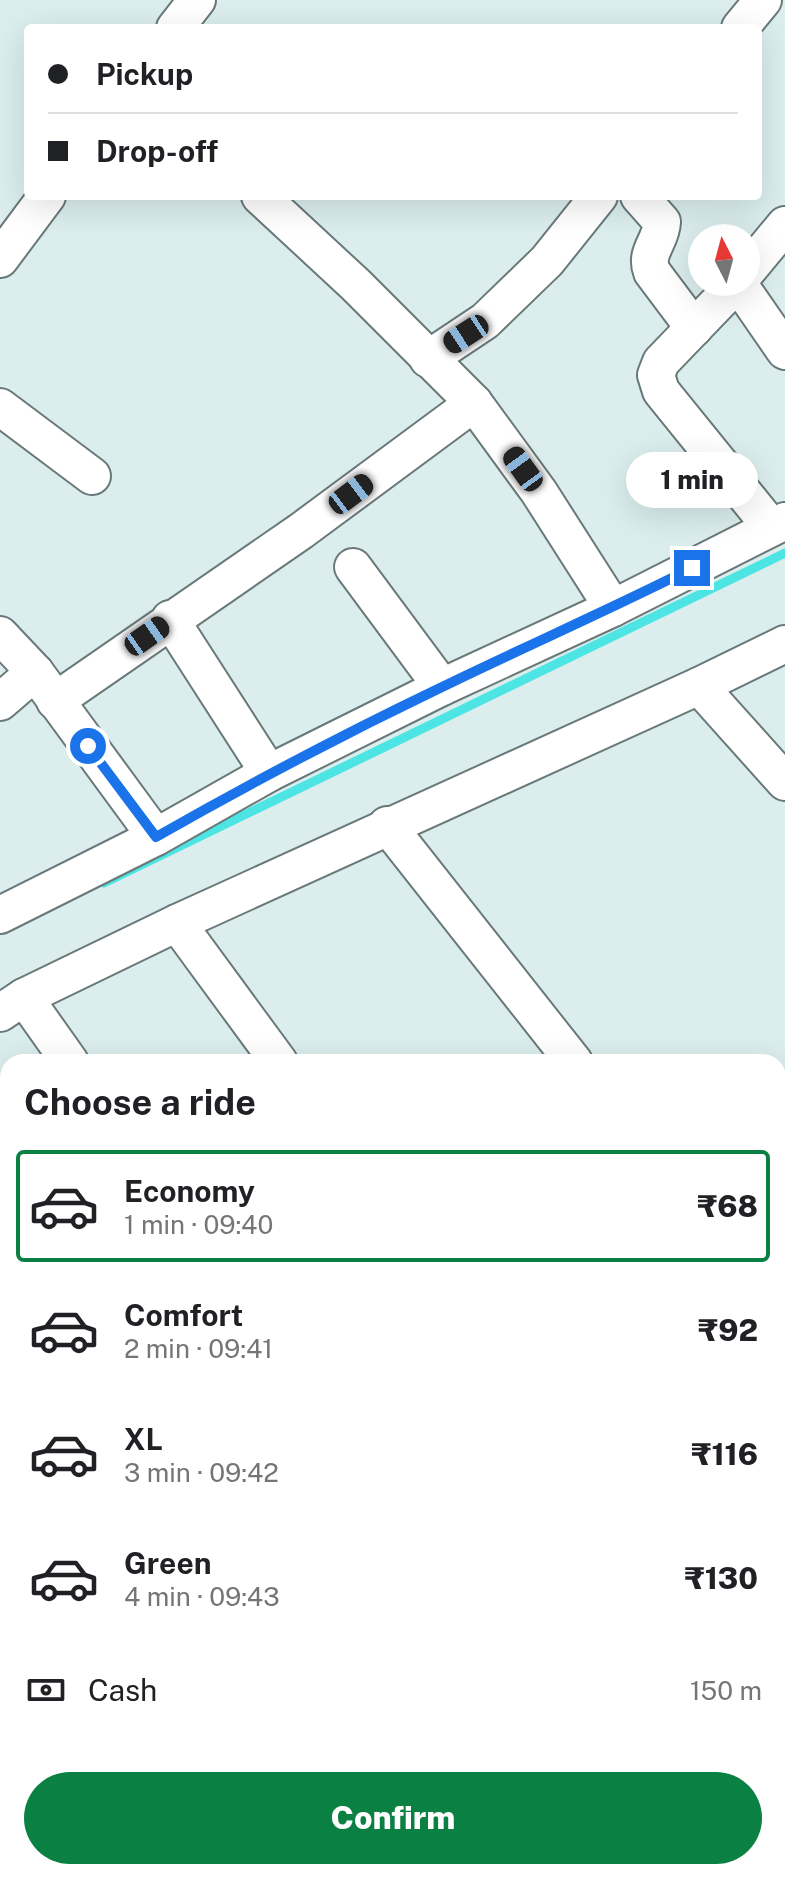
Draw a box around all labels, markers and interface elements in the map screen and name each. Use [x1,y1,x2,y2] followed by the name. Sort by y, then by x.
[96,56,193,92] text: Pickup
[96,133,218,169] text: Drop-off
[688,224,760,296] north arrow
[688,224,760,296] map controls
[439,311,493,357] car
[499,443,547,495] car
[626,452,758,508] callout: 1 min
[660,464,724,495] text: 1 min
[325,470,377,518] car
[674,550,710,586] route end
[120,612,174,660] car
[70,728,106,764] route start
[24,1081,256,1123] text: Choose a ride
[28,1170,100,1242] icon: car
[124,1173,255,1209] text: Economy
[697,1188,758,1224] text: ₹68
[124,1209,273,1240] text: 1 min · 09:40
[28,1294,100,1366] icon: car
[124,1297,243,1333] text: Comfort
[698,1312,758,1348] text: ₹92
[124,1333,273,1364] text: 2 min · 09:41
[28,1418,100,1490] icon: car
[124,1421,163,1457] text: XL
[691,1436,758,1472] text: ₹116
[124,1457,279,1488] text: 3 min · 09:42
[28,1542,100,1614] icon: car
[124,1545,211,1581] text: Green
[685,1560,758,1596] text: ₹130
[124,1581,280,1612] text: 4 min · 09:43
[24,1668,68,1712] icon: cash
[88,1672,157,1708] text: Cash
[690,1675,762,1706] text: 150 m
[24,1772,762,1864] button: Confirm

